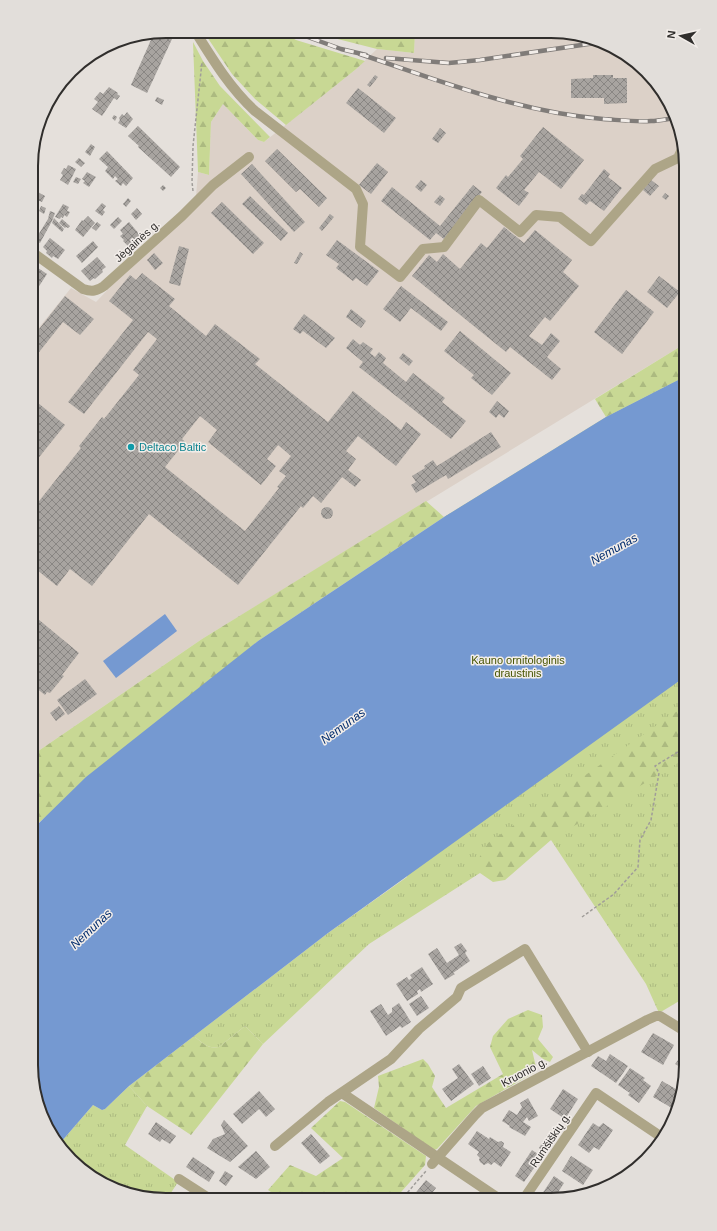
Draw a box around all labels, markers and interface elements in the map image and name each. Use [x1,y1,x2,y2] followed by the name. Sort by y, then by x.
[661,16,701,56] north arrow
[665,30,678,39] text: N
[112,218,162,264] street label: Jėgainės g.
[139,441,207,453] place label: Deltaco Baltic
[126,442,136,452] marker: Deltaco Baltic
[588,530,640,568] water label: Nemunas
[471,654,565,679] park label: Kauno ornitologinis draustinis
[318,705,368,747] water label: Nemunas
[67,906,115,952] water label: Nemunas
[499,1055,549,1089] street label: Kruonio g.
[527,1111,573,1169] street label: Rumšiškių g.

